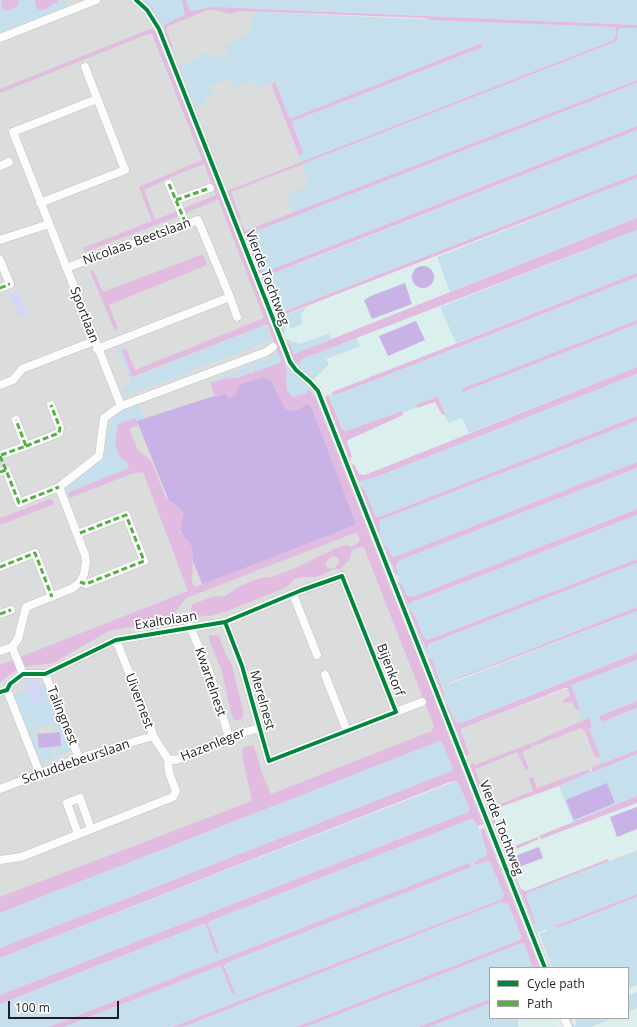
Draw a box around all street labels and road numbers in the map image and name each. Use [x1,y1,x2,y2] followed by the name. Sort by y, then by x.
[81,215,193,269] street label: Nicolaas Beetslaan
[242,228,292,328] street label: Vierde Tochtweg
[66,285,102,345] street label: Sportlaan
[134,608,198,634] street label: Exaltolaan
[373,642,407,698] street label: Bijenkorf
[191,645,229,719] street label: Kwartelnest
[246,669,278,731] street label: Merelnest
[121,671,157,731] street label: Uivernest
[43,684,81,748] street label: Talingnest
[178,725,248,765] street label: Hazenleger
[20,736,132,788] street label: Schuddebeurslaan
[476,778,526,878] street label: Vierde Tochtweg

